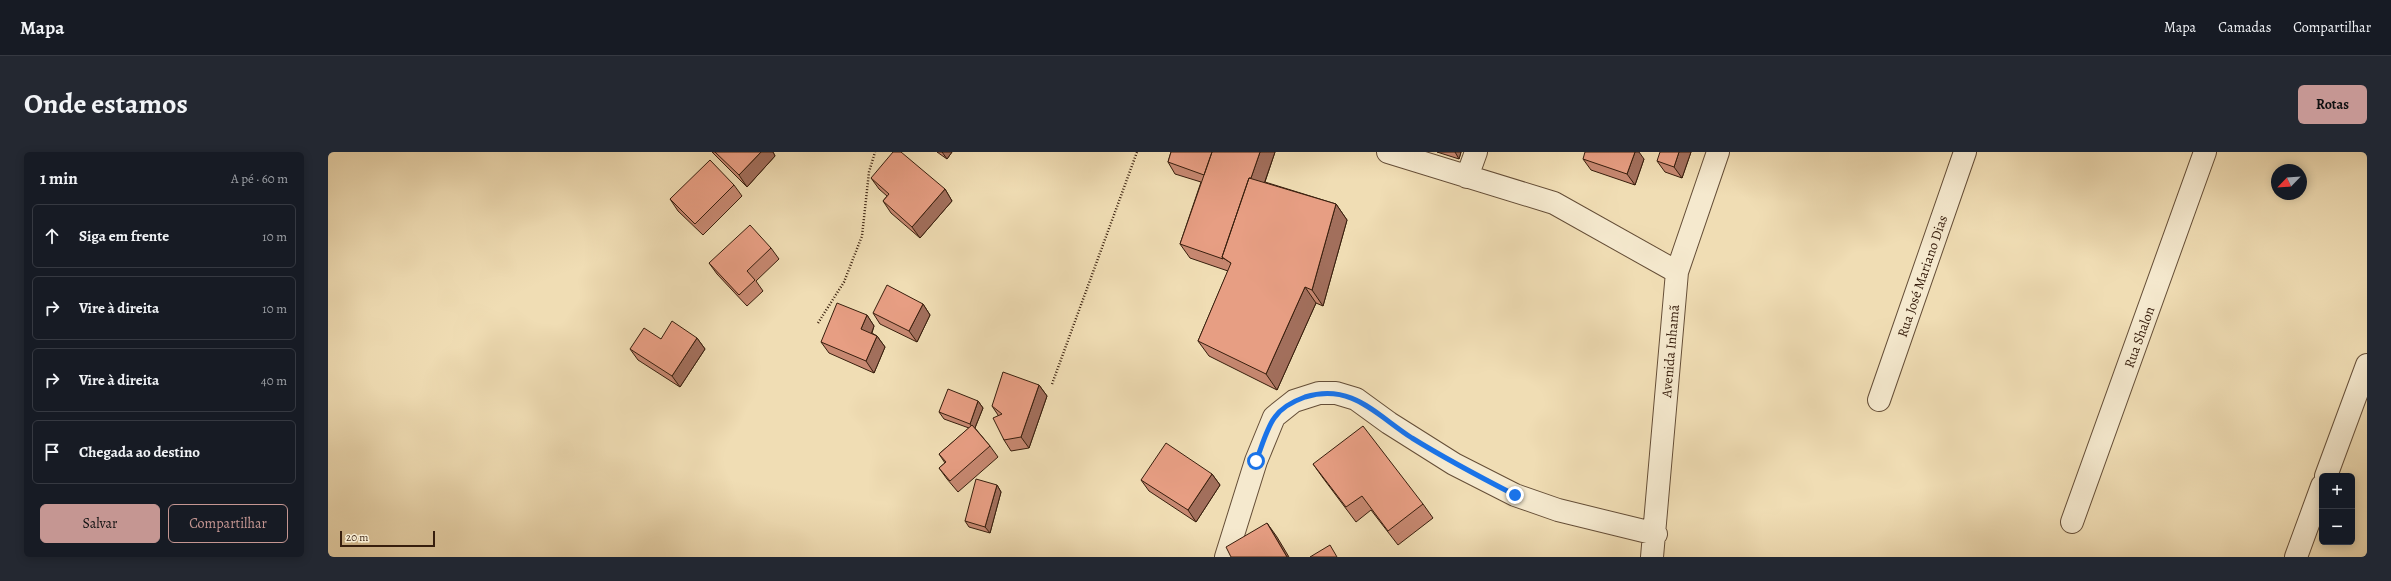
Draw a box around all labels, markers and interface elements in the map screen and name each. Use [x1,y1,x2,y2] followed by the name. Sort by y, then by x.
[20,15,64,41] text: Mapa
[2164,18,2196,37] text: Mapa
[2218,18,2271,37] text: Camadas
[2293,18,2371,37] text: Compartilhar
[24,85,188,123] text: Onde estamos
[2298,85,2367,124] button: Rotas
[2271,164,2307,200] north arrow
[40,167,78,190] text: 1 min
[231,170,288,187] text: A pé · 60 m
[1893,213,1952,340] street label: Rua José Mariano Dias
[41,225,63,247] icon: ahead
[79,226,169,246] text: Siga em frente
[262,228,287,245] text: 10 m
[41,297,63,319] icon: right
[79,298,159,318] text: Vire à direita
[262,300,287,317] text: 10 m
[1657,303,1684,399] street label: Avenida Inhamã
[2120,303,2160,371] street label: Rua Shalon
[41,369,63,391] icon: right
[79,370,159,390] text: Vire à direita
[261,372,287,389] text: 40 m
[41,441,63,463] icon: arrive
[79,442,200,462] text: Chegada ao destino
[1247,452,1265,470] route start
[2319,473,2355,545] map controls
[2319,473,2355,509] button: +
[1506,486,1524,504] route end
[40,504,160,543] button: Salvar
[168,504,288,543] button: Compartilhar
[2319,509,2355,545] button: −
[340,529,435,548] scale bar
[346,530,368,545] text: 20 m

